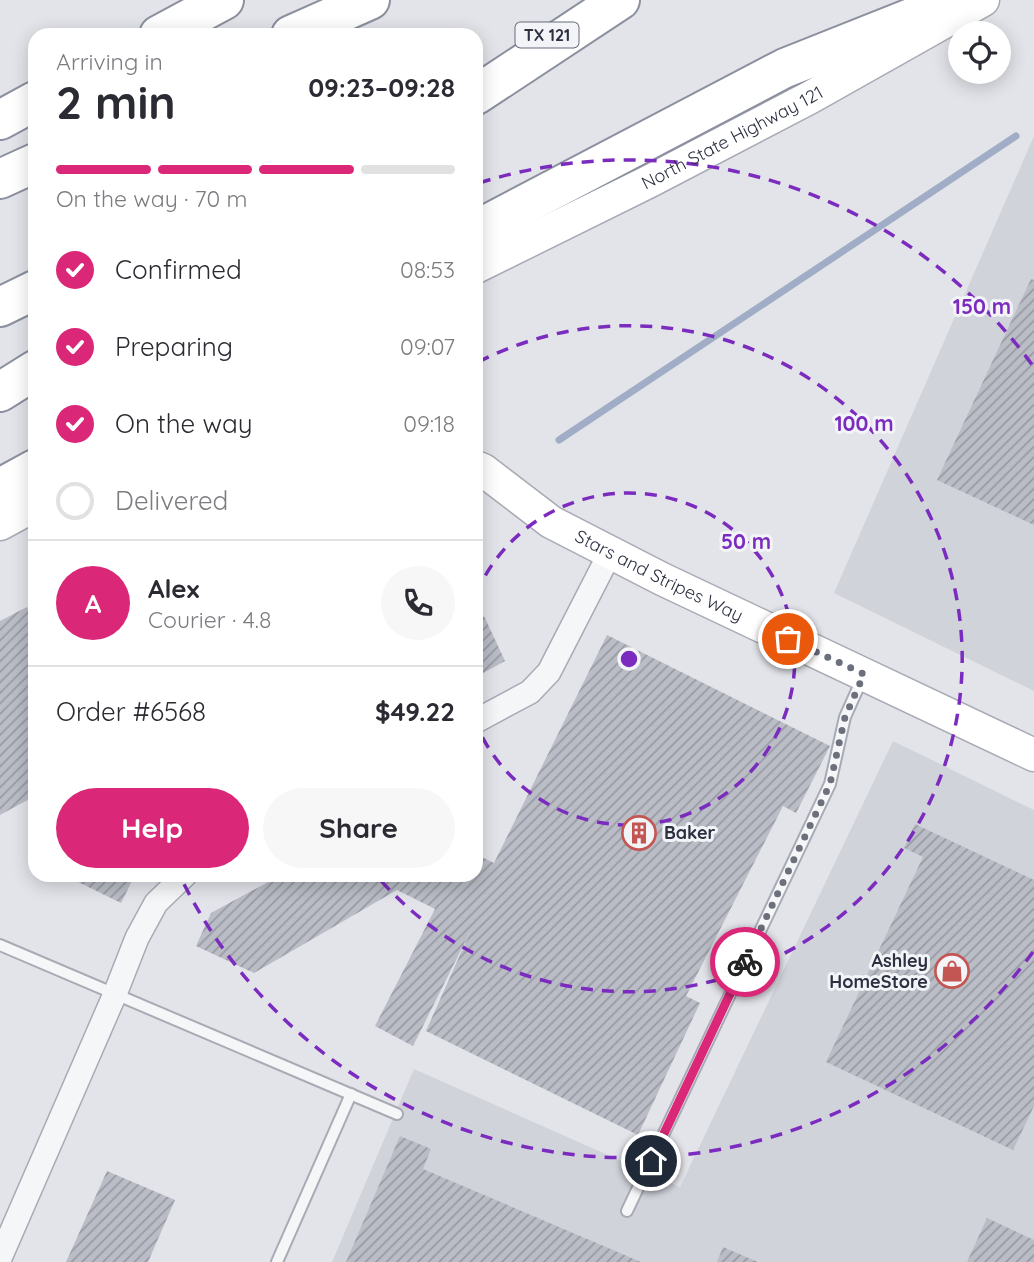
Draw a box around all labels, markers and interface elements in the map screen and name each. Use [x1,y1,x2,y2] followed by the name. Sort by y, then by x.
[948,21,1011,84] map controls
[948,21,1011,84] button: locate
[516,22,578,48] road number: TX 121
[56,47,163,76] text: Arriving in
[308,71,455,104] text: 09:23–09:28
[56,73,176,131] text: 2 min
[638,80,827,194] street label: North State Highway 121
[56,184,248,213] text: On the way · 70 m
[56,251,94,289] icon: check
[115,253,242,286] text: Confirmed
[400,255,455,284] text: 08:53
[953,293,1011,319] text: 150 m
[56,328,94,366] icon: check
[115,330,233,363] text: Preparing
[400,332,455,361] text: 09:07
[56,405,94,443] icon: check
[115,407,253,440] text: On the way
[403,409,455,438] text: 09:18
[834,410,894,436] text: 100 m
[115,484,228,517] text: Delivered
[571,524,747,627] street label: Stars and Stripes Way
[721,528,771,554] text: 50 m
[381,566,455,640] button: phone
[148,572,199,605] text: Alex
[85,587,101,620] text: A
[148,605,271,634] text: Courier · 4.8
[758,609,818,669] pin
[769,620,807,658] icon: bag
[617,647,641,671] centre of rings
[56,695,206,728] text: Order #6568
[375,695,455,728] text: $49.22
[56,788,249,868] button: Help
[263,788,455,868] button: Share
[620,814,658,852] building icon: Baker
[664,821,716,844] place label: Baker
[710,927,780,997] courier
[726,943,764,981] icon: bike
[829,949,928,993] place label: Ashley HomeStore
[933,952,971,990] shop icon: Ashley HomeStore
[621,1131,681,1191] pin
[632,1142,670,1180] icon: home

